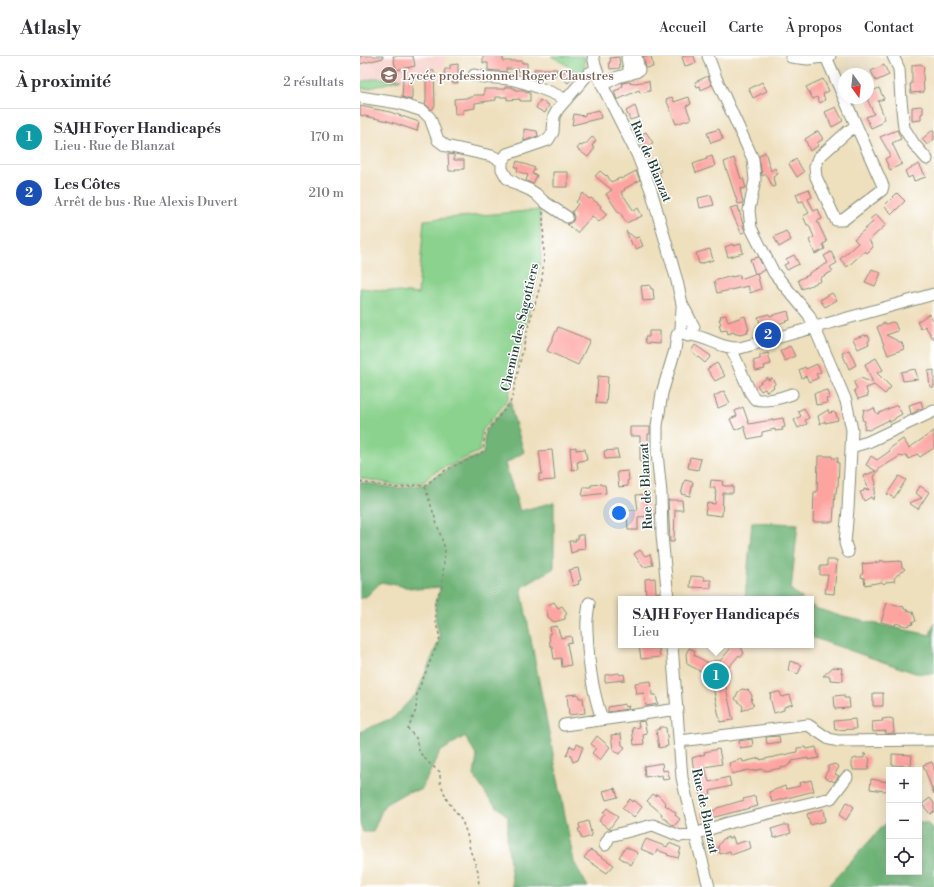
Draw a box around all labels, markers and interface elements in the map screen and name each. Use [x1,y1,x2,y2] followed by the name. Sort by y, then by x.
[20,16,81,40] text: Atlasly
[659,19,706,37] text: Accueil
[728,19,763,37] text: Carte
[785,19,842,37] text: À propos
[864,19,914,37] text: Contact
[379,65,399,85] school or university icon: Lycée professionnel Roger Claustres
[402,68,614,84] place label: Lycée professionnel Roger Claustres
[838,68,874,104] north arrow
[16,71,111,93] text: À proximité
[283,74,344,90] text: 2 résultats
[627,118,676,205] street label: Rue de Blanzat
[54,119,221,138] text: SAJH Foyer Handicapés
[26,129,32,145] text: 1
[310,129,344,145] text: 170 m
[54,138,175,154] text: Lieu · Rue de Blanzat
[54,175,120,194] text: Les Côtes
[25,185,33,201] text: 2
[309,185,344,201] text: 210 m
[54,194,238,210] text: Arrêt de bus · Rue Alexis Duvert
[497,261,543,393] street label: Chemin des Sagottiers
[755,320,781,350] pin: 2
[636,442,656,530] street label: Rue de Blanzat
[609,503,629,523] your location
[618,596,814,648] popup
[633,605,799,624] text: SAJH Foyer Handicapés
[633,624,659,640] text: Lieu
[703,661,729,691] pin: 1
[688,767,722,856] street label: Rue de Blanzat
[886,767,922,875] map controls
[886,767,922,803] button: +
[886,803,922,839] button: −
[886,839,922,875] button: locate

